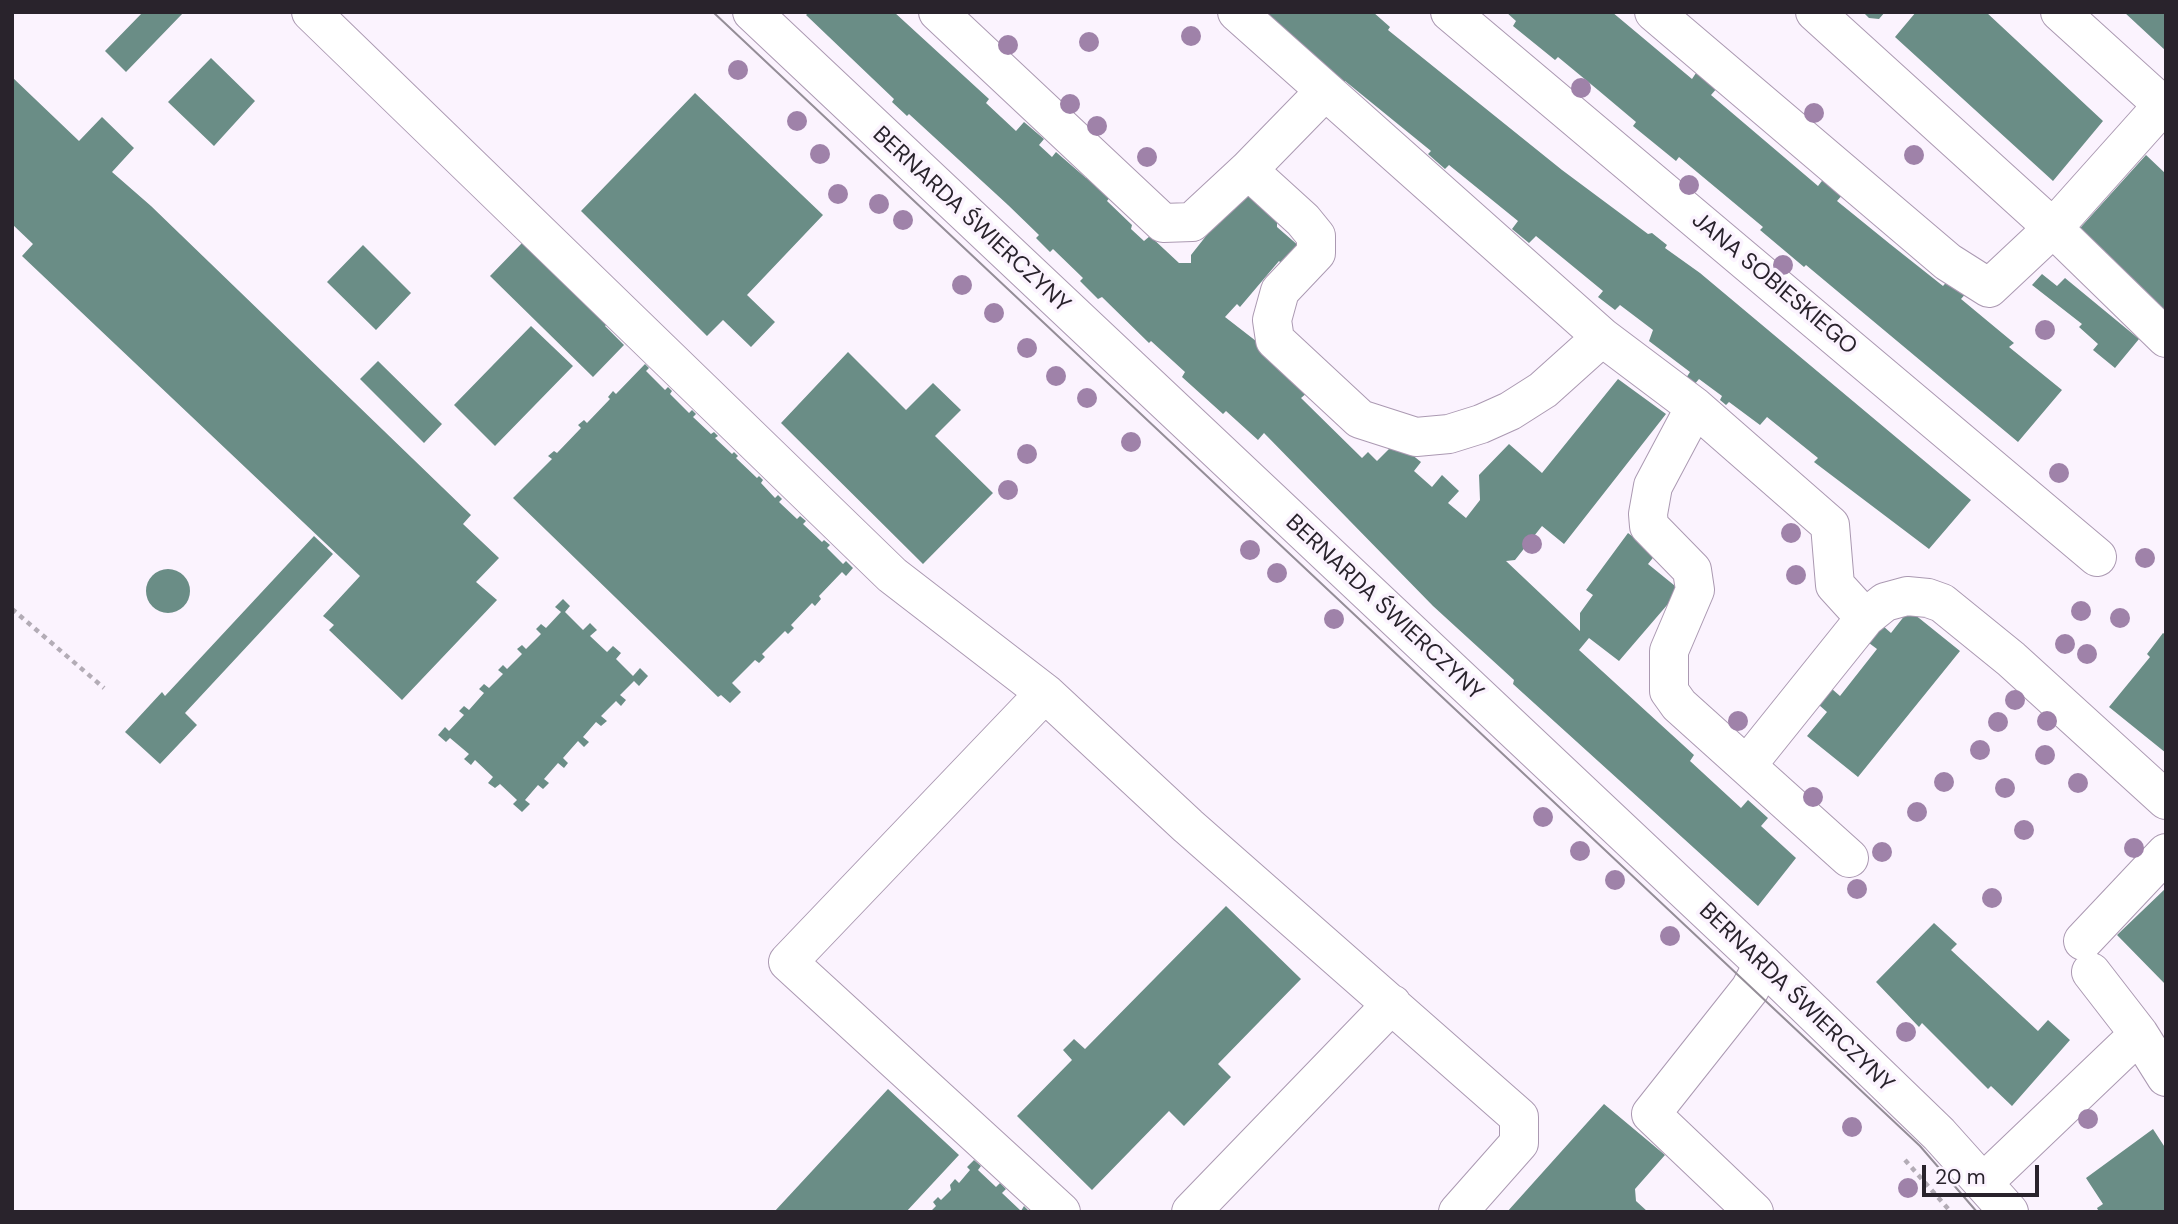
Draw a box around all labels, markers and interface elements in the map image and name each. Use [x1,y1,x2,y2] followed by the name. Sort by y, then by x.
[866,121,1076,319] street label: BERNARDA ŚWIERCZYNY
[1686,207,1862,361] street label: JANA SOBIESKIEGO
[1279,509,1489,707] street label: BERNARDA ŚWIERCZYNY
[1693,898,1899,1098] street label: BERNARDA ŚWIERCZYNY
[1926,1150,2043,1194] scale bar
[1935,1163,1986,1191] text: 20 m

